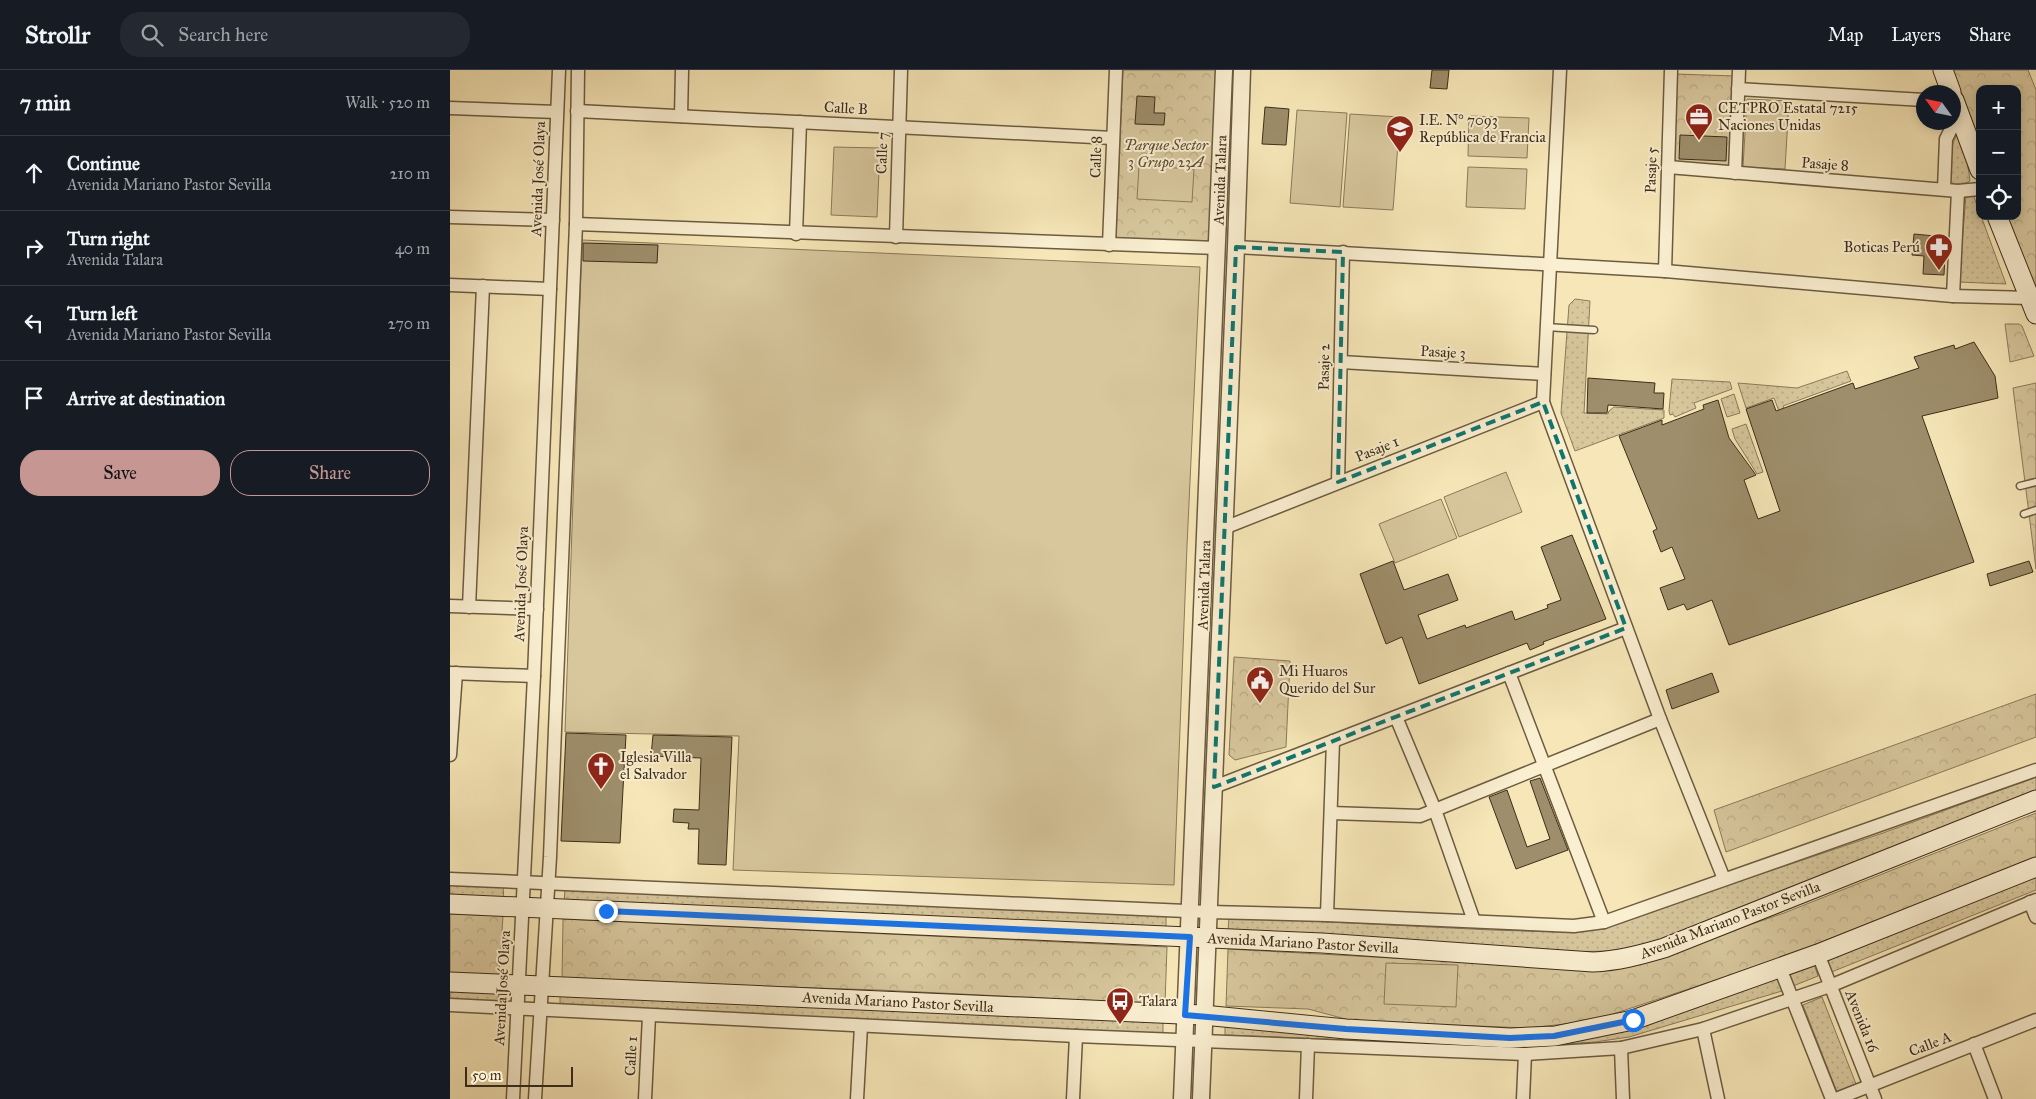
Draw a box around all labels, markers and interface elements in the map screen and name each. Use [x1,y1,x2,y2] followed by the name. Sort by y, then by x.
[120,12,470,57] search box
[25,20,90,50] text: Strollr
[138,21,166,49] icon: search
[178,23,268,46] text: Search here
[1828,24,1863,46] text: Map
[1891,24,1941,46] text: Layers
[1969,24,2011,46] text: Share
[1916,85,1961,130] north arrow
[1976,85,2021,220] map controls
[1976,85,2021,130] button: +
[20,90,71,116] text: 7 min
[345,93,430,112] text: Walk · 520 m
[824,98,868,118] street label: Calle B
[1718,99,1858,134] place label: CETPRO Estatal 7215 Naciones Unidas
[1684,102,1714,141] office icon: CETPRO Estatal 7215 Naciones Unidas
[1419,111,1546,146] place label: I.E. N° 7093 República de Francia
[1385,114,1415,153] school or university icon: I.E. N° 7093 República de Francia
[527,120,550,238] street label: Avenida José Olaya
[1976,130,2021,175] button: −
[872,132,892,174] street label: Calle 7
[1209,134,1231,226] street label: Avenida Talara
[1086,136,1106,178] street label: Calle 8
[1124,136,1209,172] park label: Parque Sector 3 Grupo 23A
[1641,146,1661,194] street label: Pasaje 5
[67,152,140,175] text: Continue
[1801,153,1849,175] street label: Pasaje 8
[20,159,48,187] icon: ahead
[390,164,430,183] text: 210 m
[67,175,271,194] text: Avenida Mariano Pastor Sevilla
[1976,175,2021,220] button: locate
[67,227,150,250] text: Turn right
[1924,232,1954,271] pharmacy icon: Boticas Perú
[20,234,48,262] icon: right
[1844,238,1920,256] place label: Boticas Perú
[395,239,430,258] text: 40 m
[67,250,163,269] text: Avenida Talara
[67,302,137,325] text: Turn left
[20,309,48,337] icon: left
[388,314,430,333] text: 270 m
[67,325,271,344] text: Avenida Mariano Pastor Sevilla
[1420,342,1466,362] street label: Pasaje 3
[1315,343,1333,391] street label: Pasaje 2
[20,384,48,412] icon: arrive
[67,387,225,410] text: Arrive at destination
[1353,432,1402,466] street label: Pasaje 1
[20,450,220,496] button: Save
[230,450,430,496] button: Share
[510,525,533,643] street label: Avenida José Olaya
[1193,539,1215,631] street label: Avenida Talara
[1279,662,1376,697] place label: Mi Huaros Querido del Sur
[1245,665,1275,704] public building icon: Mi Huaros Querido del Sur
[620,748,692,783] place label: Iglesia Villa el Salvador
[586,751,616,790] church icon: Iglesia Villa el Salvador
[1636,877,1823,963] street label: Avenida Mariano Pastor Sevilla
[595,900,618,923] route end
[490,929,515,1047] street label: Avenida José Olaya
[1206,929,1400,957] street label: Avenida Mariano Pastor Sevilla
[1105,986,1135,1025] bus stop icon: Talara
[1841,986,1883,1056] street label: Avenida 16
[801,988,995,1016] street label: Avenida Mariano Pastor Sevilla
[1139,992,1178,1010] place label: Talara
[1622,1009,1645,1032] route start
[1906,1028,1954,1060] street label: Calle A
[621,1035,641,1076] street label: Calle 1
[465,1064,572,1087] scale bar
[472,1067,501,1084] text: 50 m

